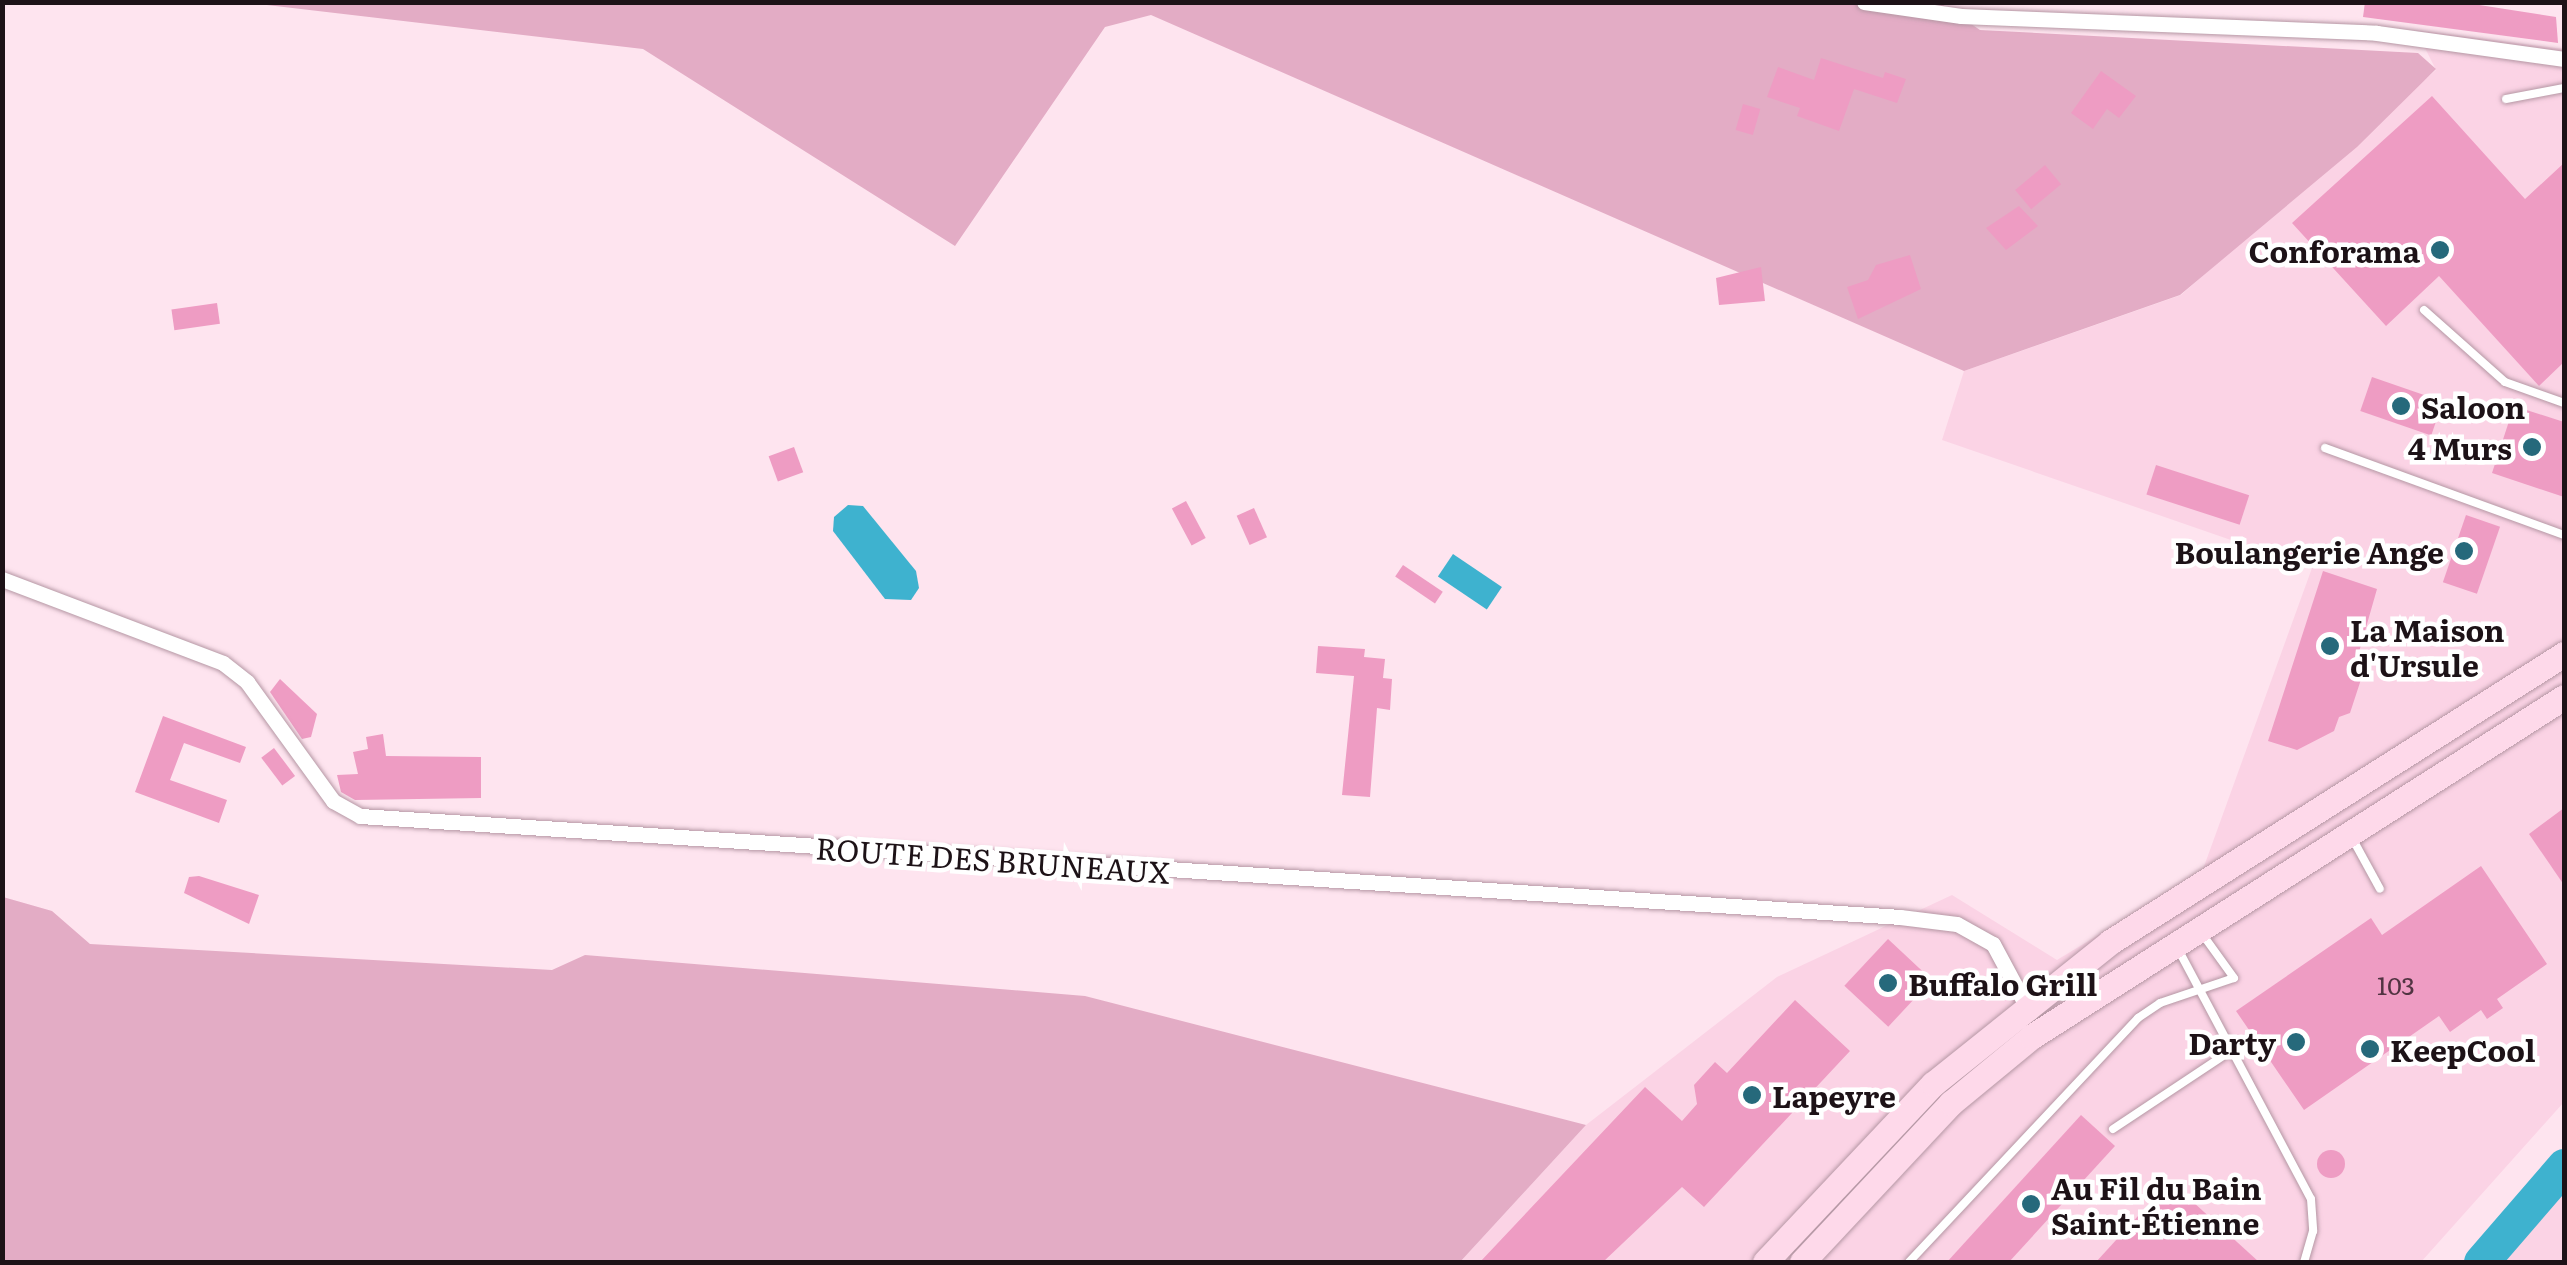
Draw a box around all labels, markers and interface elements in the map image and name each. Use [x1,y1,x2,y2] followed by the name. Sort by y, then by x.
[2249,232,2420,268] place label: Conforama
[2429,239,2451,261] marker: Conforama
[2421,388,2525,424] place label: Saloon
[2390,395,2412,417] marker: Saloon
[2408,429,2512,465] place label: 4 Murs
[2521,436,2543,458] marker: 4 Murs
[2174,533,2444,569] place label: Boulangerie Ange
[2453,540,2475,562] marker: Boulangerie Ange
[2350,611,2505,682] place label: La Maison d'Ursule
[2319,635,2341,657] marker: La Maison d'Ursule
[815,829,1171,889] street label: ROUTE DES BRUNEAUX
[1908,965,2097,1001] place label: Buffalo Grill
[2377,970,2415,1000] house number: 103
[1877,972,1899,994] marker: Buffalo Grill
[2188,1024,2276,1060] place label: Darty
[2285,1031,2307,1053] marker: Darty
[2390,1031,2536,1067] place label: KeepCool
[2359,1038,2381,1060] marker: KeepCool
[1772,1077,1896,1113] place label: Lapeyre
[1741,1084,1763,1106] marker: Lapeyre
[2051,1169,2261,1240] place label: Au Fil du Bain Saint-Étienne
[2020,1193,2042,1215] marker: Au Fil du Bain Saint-Étienne

